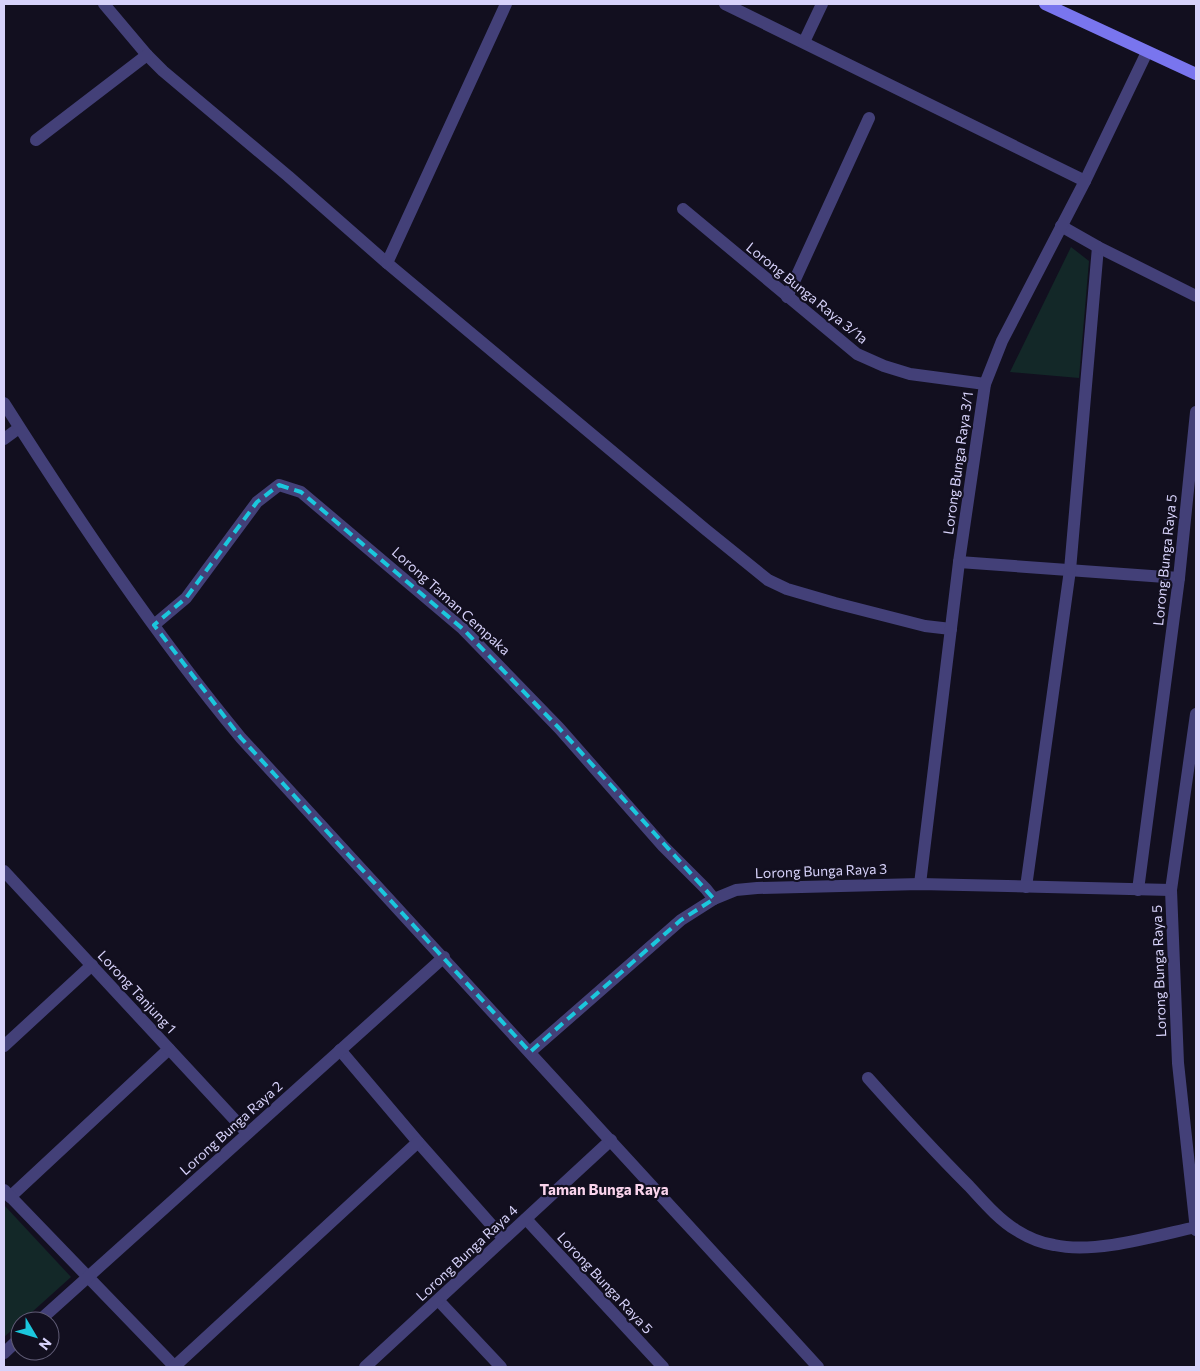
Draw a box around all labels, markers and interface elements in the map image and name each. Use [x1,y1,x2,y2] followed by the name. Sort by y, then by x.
[743,238,872,347] street label: Lorong Bunga Raya 3/1a
[939,390,976,536] street label: Lorong Bunga Raya 3/1
[1149,493,1180,627] street label: Lorong Bunga Raya 5
[389,543,514,658] street label: Lorong Taman Cempaka
[755,860,887,881] street label: Lorong Bunga Raya 3
[1148,905,1169,1037] street label: Lorong Bunga Raya 5
[95,947,180,1037] street label: Lorong Tanjung 1
[176,1077,286,1178] street label: Lorong Bunga Raya 2
[539,1180,669,1198] district label: Taman Bunga Raya
[412,1201,521,1304] street label: Lorong Bunga Raya 4
[554,1228,657,1337] street label: Lorong Bunga Raya 5
[10,1311,60,1361] north arrow
[36,1335,56,1354] text: N

